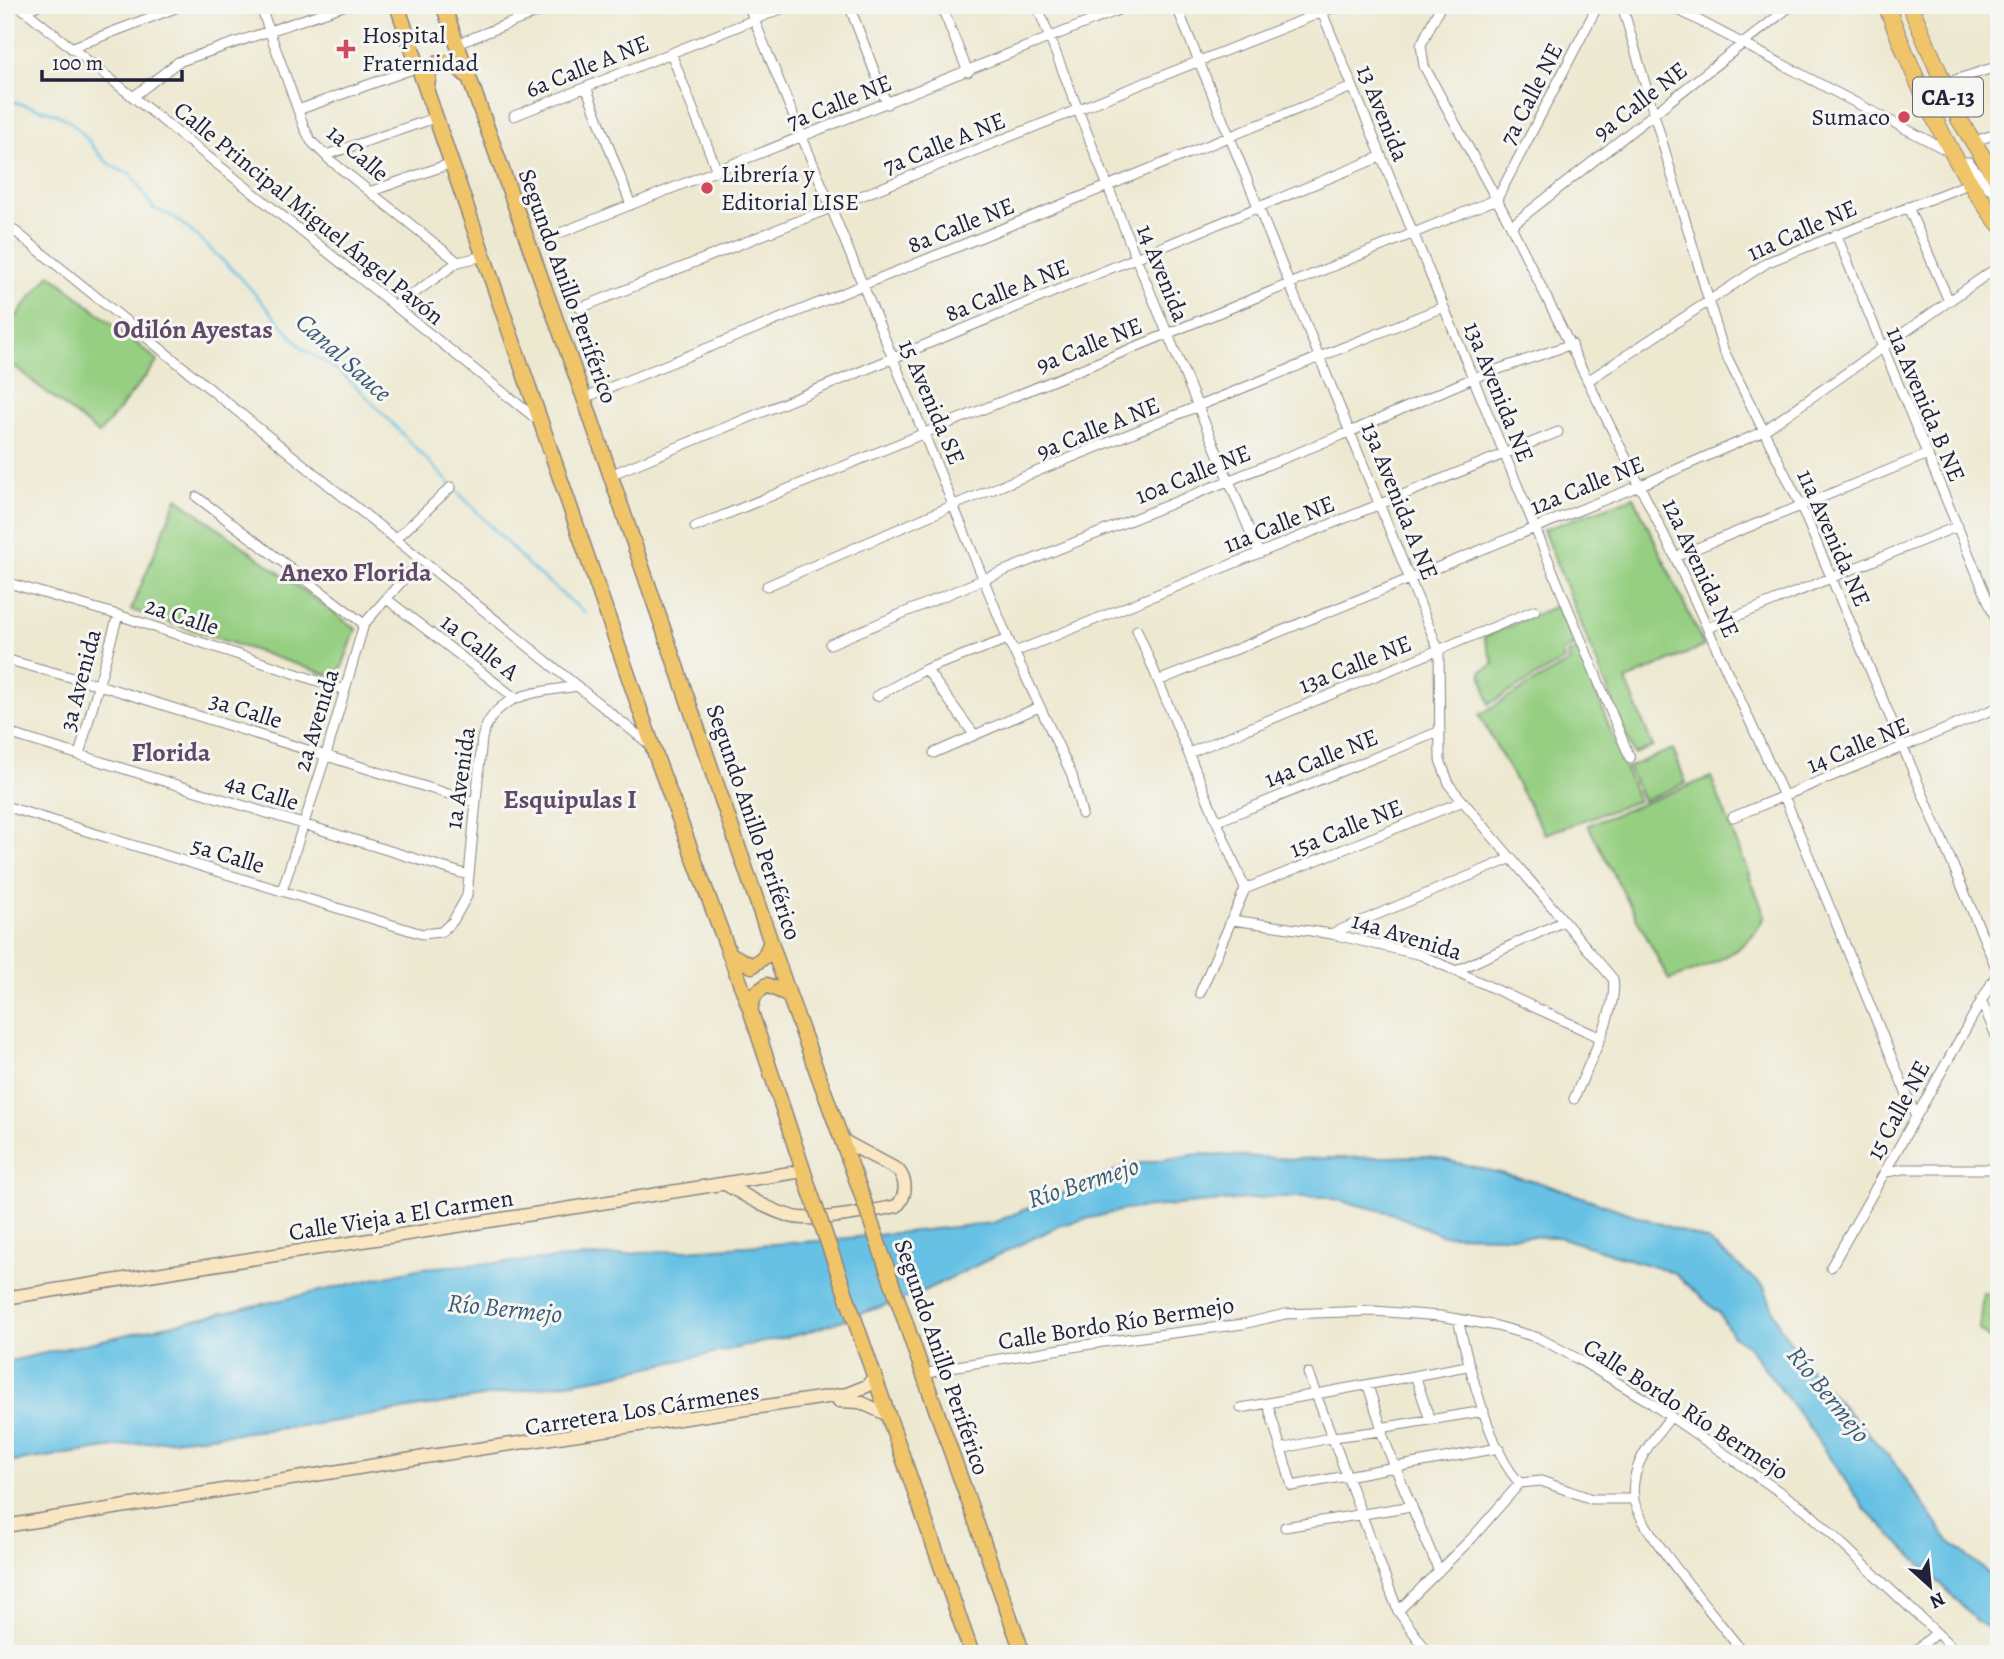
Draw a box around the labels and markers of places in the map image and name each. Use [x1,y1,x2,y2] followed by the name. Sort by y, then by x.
[362,19,479,79] place label: Hospital Fraternidad
[336,39,356,59] marker: Hospital Fraternidad
[1811,101,1890,133] place label: Sumaco
[1896,109,1912,125] marker: Sumaco
[721,158,859,218] place label: Librería y Editorial LISE
[699,180,715,196] marker: Librería y Editorial LISE

